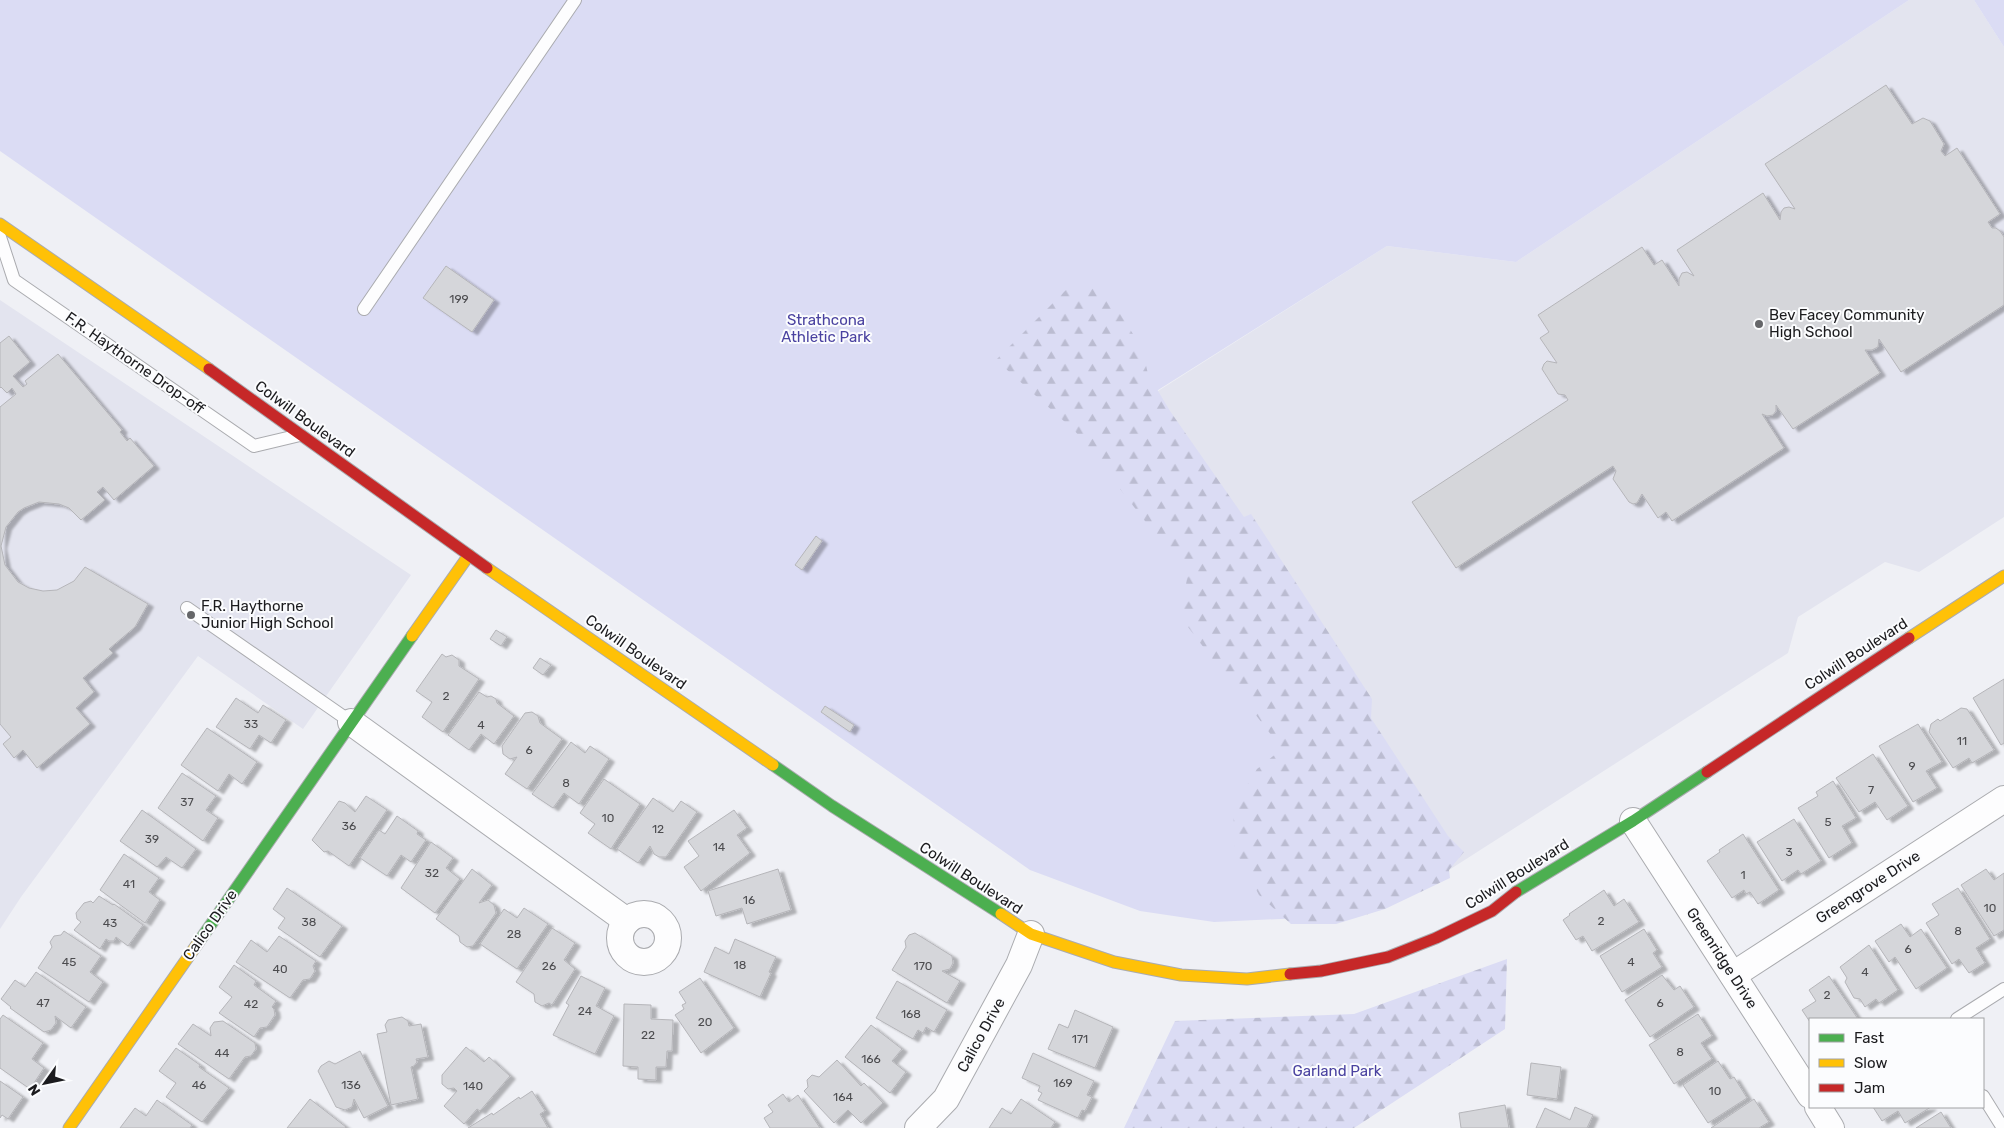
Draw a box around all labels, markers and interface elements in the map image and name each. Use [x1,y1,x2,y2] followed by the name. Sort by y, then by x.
[449,292,469,306] house number: 199
[1769,306,1924,341] place label: Bev Facey Community High School
[62,308,209,418] street label: F.R. Haythorne Drop-off
[781,311,871,346] park label: Strathcona Athletic Park
[1753,318,1765,330] marker: Bev Facey Community High School
[252,377,358,461] street label: Colwill Boulevard
[201,597,334,632] place label: F.R. Haythorne Junior High School
[185,609,197,621] marker: F.R. Haythorne Junior High School
[582,610,690,694] street label: Colwill Boulevard
[1801,614,1911,694] street label: Colwill Boulevard
[442,689,450,703] house number: 2
[244,717,258,731] house number: 33
[477,718,485,732] house number: 4
[1957,734,1967,748] house number: 11
[525,743,533,757] house number: 6
[1908,759,1916,773] house number: 9
[562,776,570,790] house number: 8
[1868,783,1874,797] house number: 7
[180,795,194,809] house number: 37
[602,811,614,825] house number: 10
[1824,815,1832,829] house number: 5
[342,819,356,833] house number: 36
[652,822,664,836] house number: 12
[145,832,159,846] house number: 39
[1462,835,1572,913] street label: Colwill Boulevard
[916,838,1026,918] street label: Colwill Boulevard
[713,840,726,854] house number: 14
[1785,845,1793,859] house number: 3
[1812,847,1924,927] street label: Greengrove Drive
[425,866,439,880] house number: 32
[1740,868,1746,882] house number: 1
[123,877,135,891] house number: 41
[179,886,241,964] street label: Calico Drive
[743,893,755,907] house number: 16
[1984,901,1996,915] house number: 10
[1683,904,1761,1012] street label: Greenridge Drive
[1597,914,1605,928] house number: 2
[302,915,316,929] house number: 38
[103,916,117,930] house number: 43
[1954,924,1962,938] house number: 8
[507,927,521,941] house number: 28
[1904,942,1912,956] house number: 6
[62,955,76,969] house number: 45
[1627,955,1635,969] house number: 4
[734,958,746,972] house number: 18
[542,959,556,973] house number: 26
[914,959,932,973] house number: 170
[272,962,288,976] house number: 40
[1861,965,1869,979] house number: 4
[1823,988,1831,1002] house number: 2
[953,995,1009,1075] street label: Calico Drive
[36,996,50,1010] house number: 47
[1656,996,1664,1010] house number: 6
[244,997,258,1011] house number: 42
[578,1004,593,1018] house number: 24
[901,1007,921,1021] house number: 168
[698,1015,712,1029] house number: 20
[1809,1018,1984,1108] legend
[641,1028,655,1042] house number: 22
[1854,1029,1884,1047] text: Fast
[1072,1032,1088,1046] house number: 171
[1676,1045,1684,1059] house number: 8
[215,1046,230,1060] house number: 44
[861,1052,881,1066] house number: 166
[1854,1054,1887,1072] text: Slow
[20,1058,70,1108] north arrow
[1292,1062,1382,1080] park label: Garland Park
[1053,1076,1073,1090] house number: 169
[192,1078,206,1092] house number: 46
[341,1078,361,1092] house number: 136
[463,1079,483,1093] house number: 140
[1854,1079,1885,1097] text: Jam
[25,1081,44,1099] text: N
[1709,1084,1721,1098] house number: 10
[833,1090,853,1104] house number: 164

